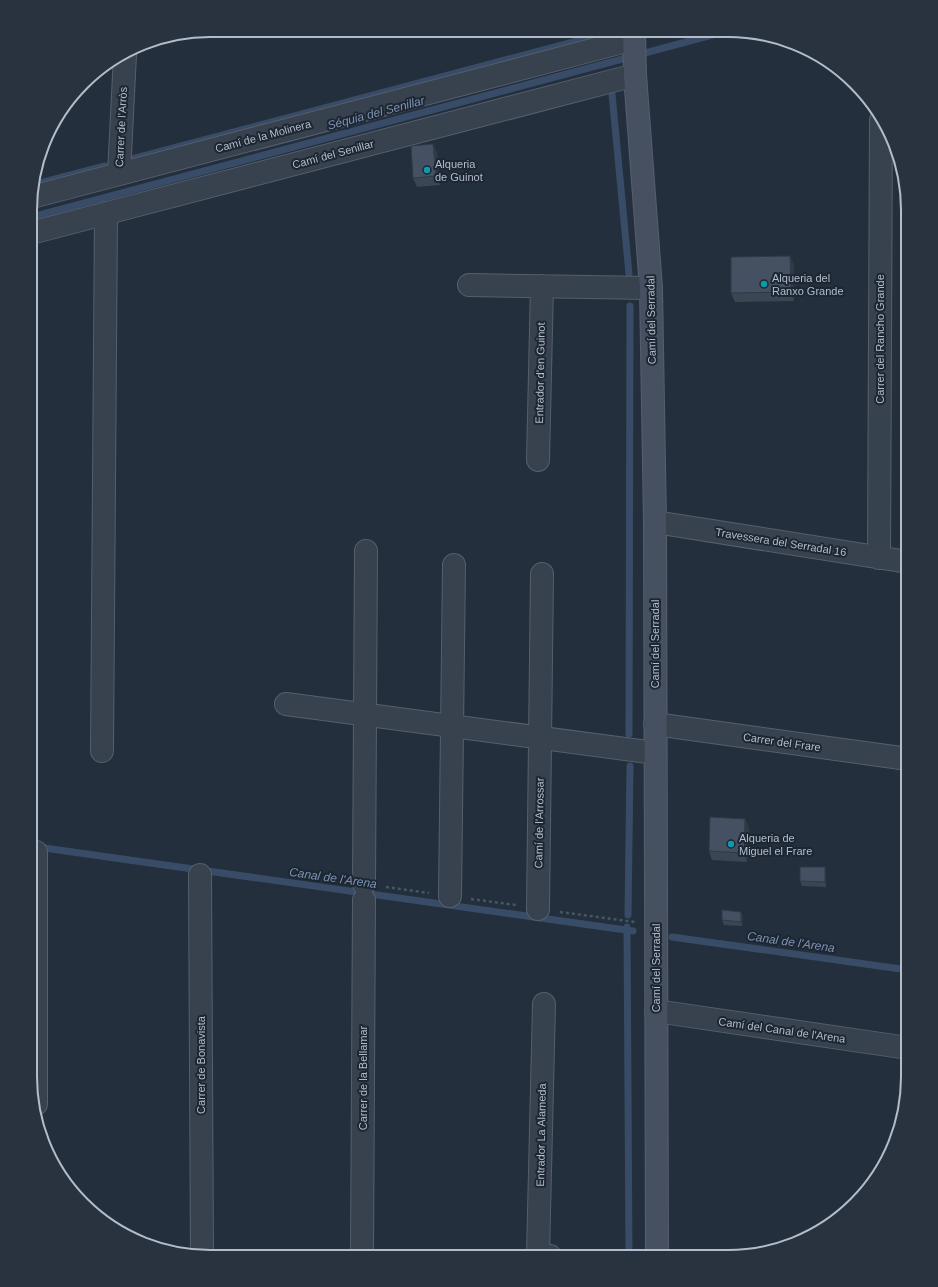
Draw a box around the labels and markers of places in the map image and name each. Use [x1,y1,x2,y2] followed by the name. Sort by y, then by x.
[435,158,483,183] place label: Alqueria de Guinot
[422,165,432,175] marker: Alqueria de Guinot
[772,272,844,297] place label: Alqueria del Ranxo Grande
[759,279,769,289] marker: Alqueria del Ranxo Grande
[739,832,812,857] place label: Alqueria de Miguel el Frare
[726,839,736,849] marker: Alqueria de Miguel el Frare

